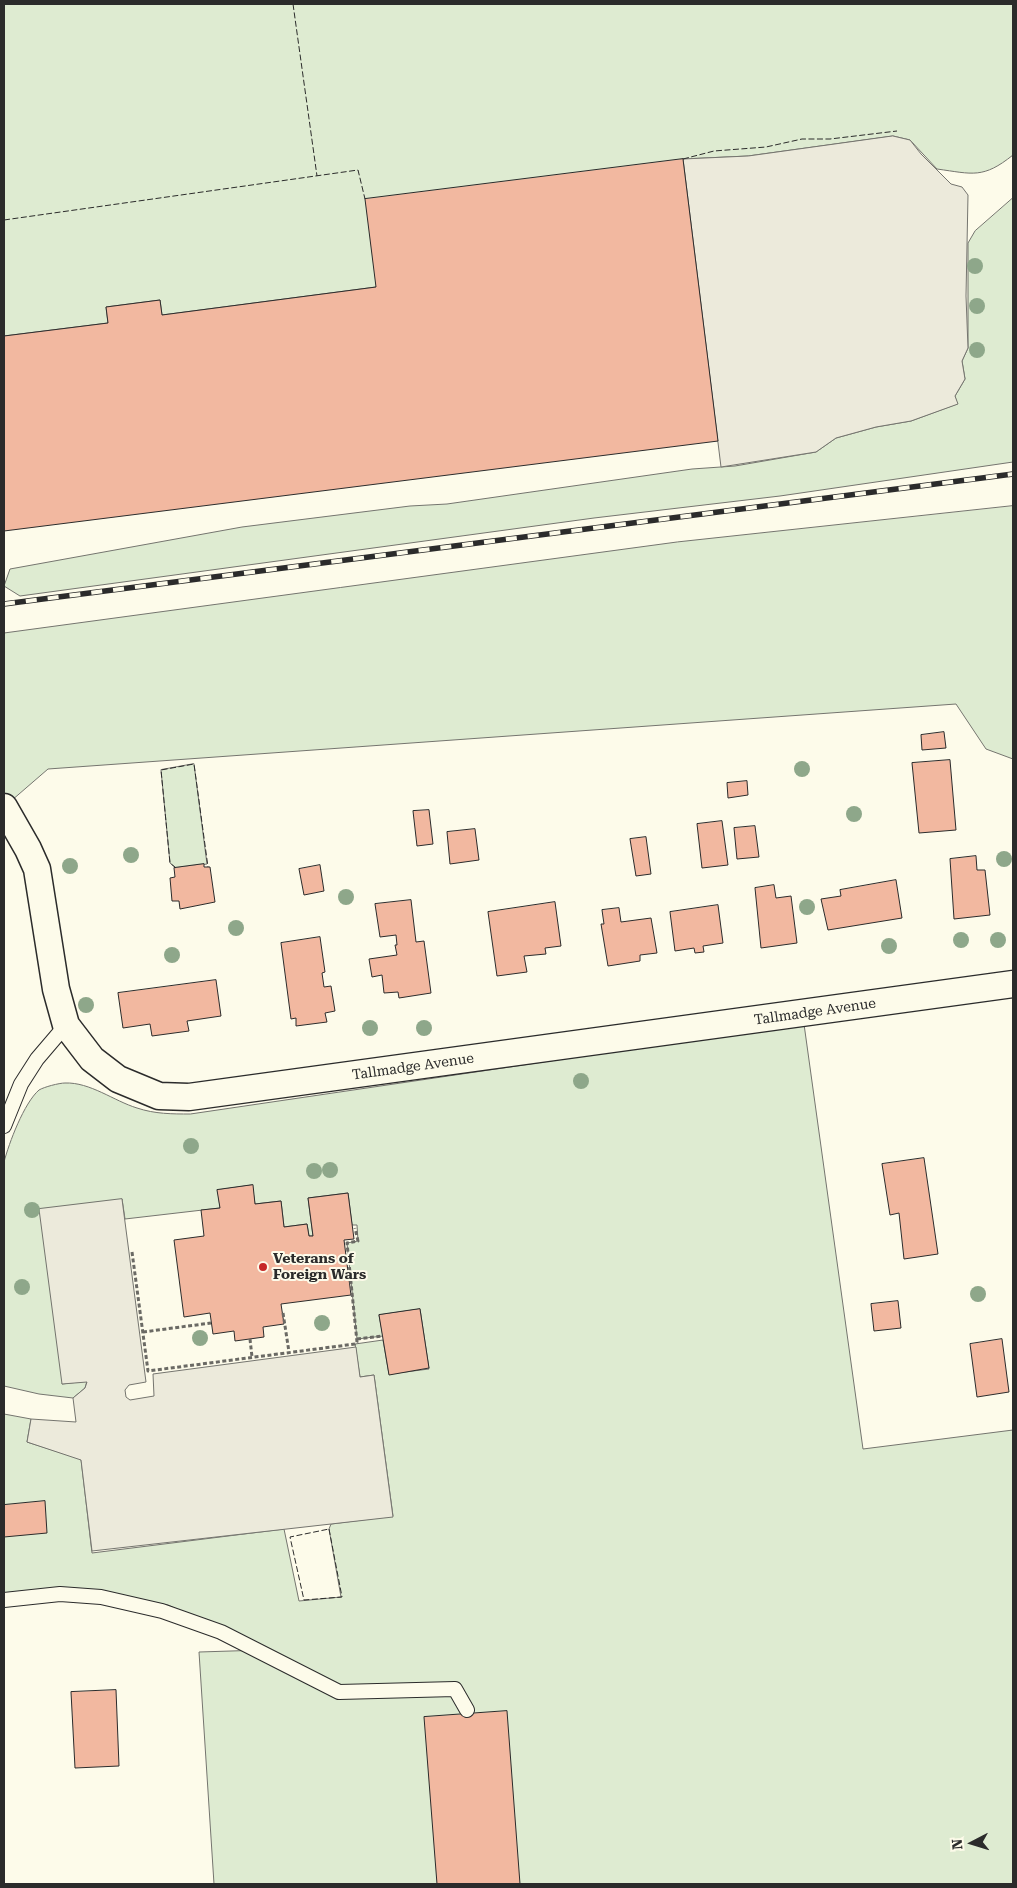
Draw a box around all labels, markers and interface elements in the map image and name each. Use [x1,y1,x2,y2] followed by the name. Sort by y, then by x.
[753,995,877,1029] street label: Tallmadge Avenue
[351,1050,475,1084] street label: Tallmadge Avenue
[273,1251,366,1284] place label: Veterans of Foreign Wars
[257,1261,269,1273] marker: Veterans of Foreign Wars
[947,1818,997,1868] north arrow
[949,1838,965,1850] text: N

